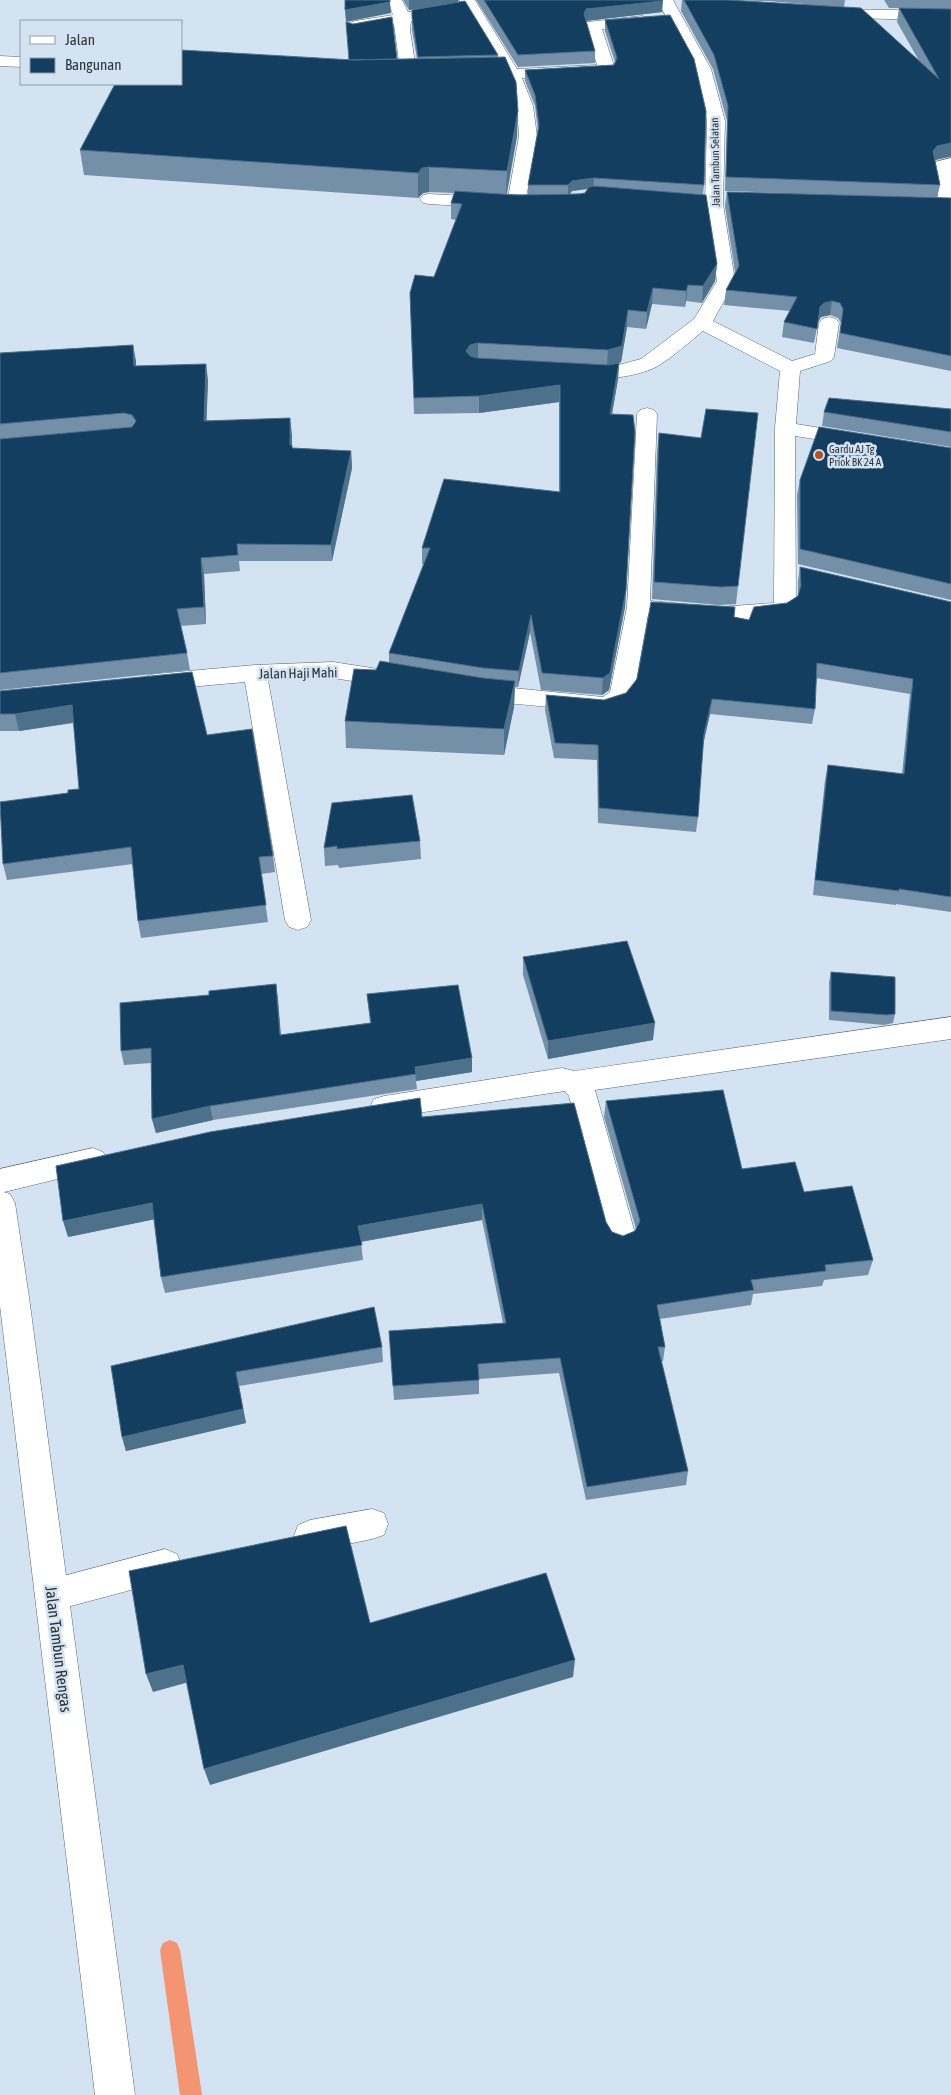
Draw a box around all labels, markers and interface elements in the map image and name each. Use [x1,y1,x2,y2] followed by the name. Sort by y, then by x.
[20,20,182,85] legend
[65,31,95,48] text: Jalan
[65,56,122,73] text: Bangunan
[708,117,722,207] street label: Jalan Tambun Selatan
[829,443,882,468] place label: Gardu AJ Tg Priok BK 24 A
[813,449,825,461] marker: Gardu AJ Tg Priok BK 24 A
[258,664,338,682] street label: Jalan Haji Mahi
[41,1585,76,1714] street label: Jalan Tambun Rengas

